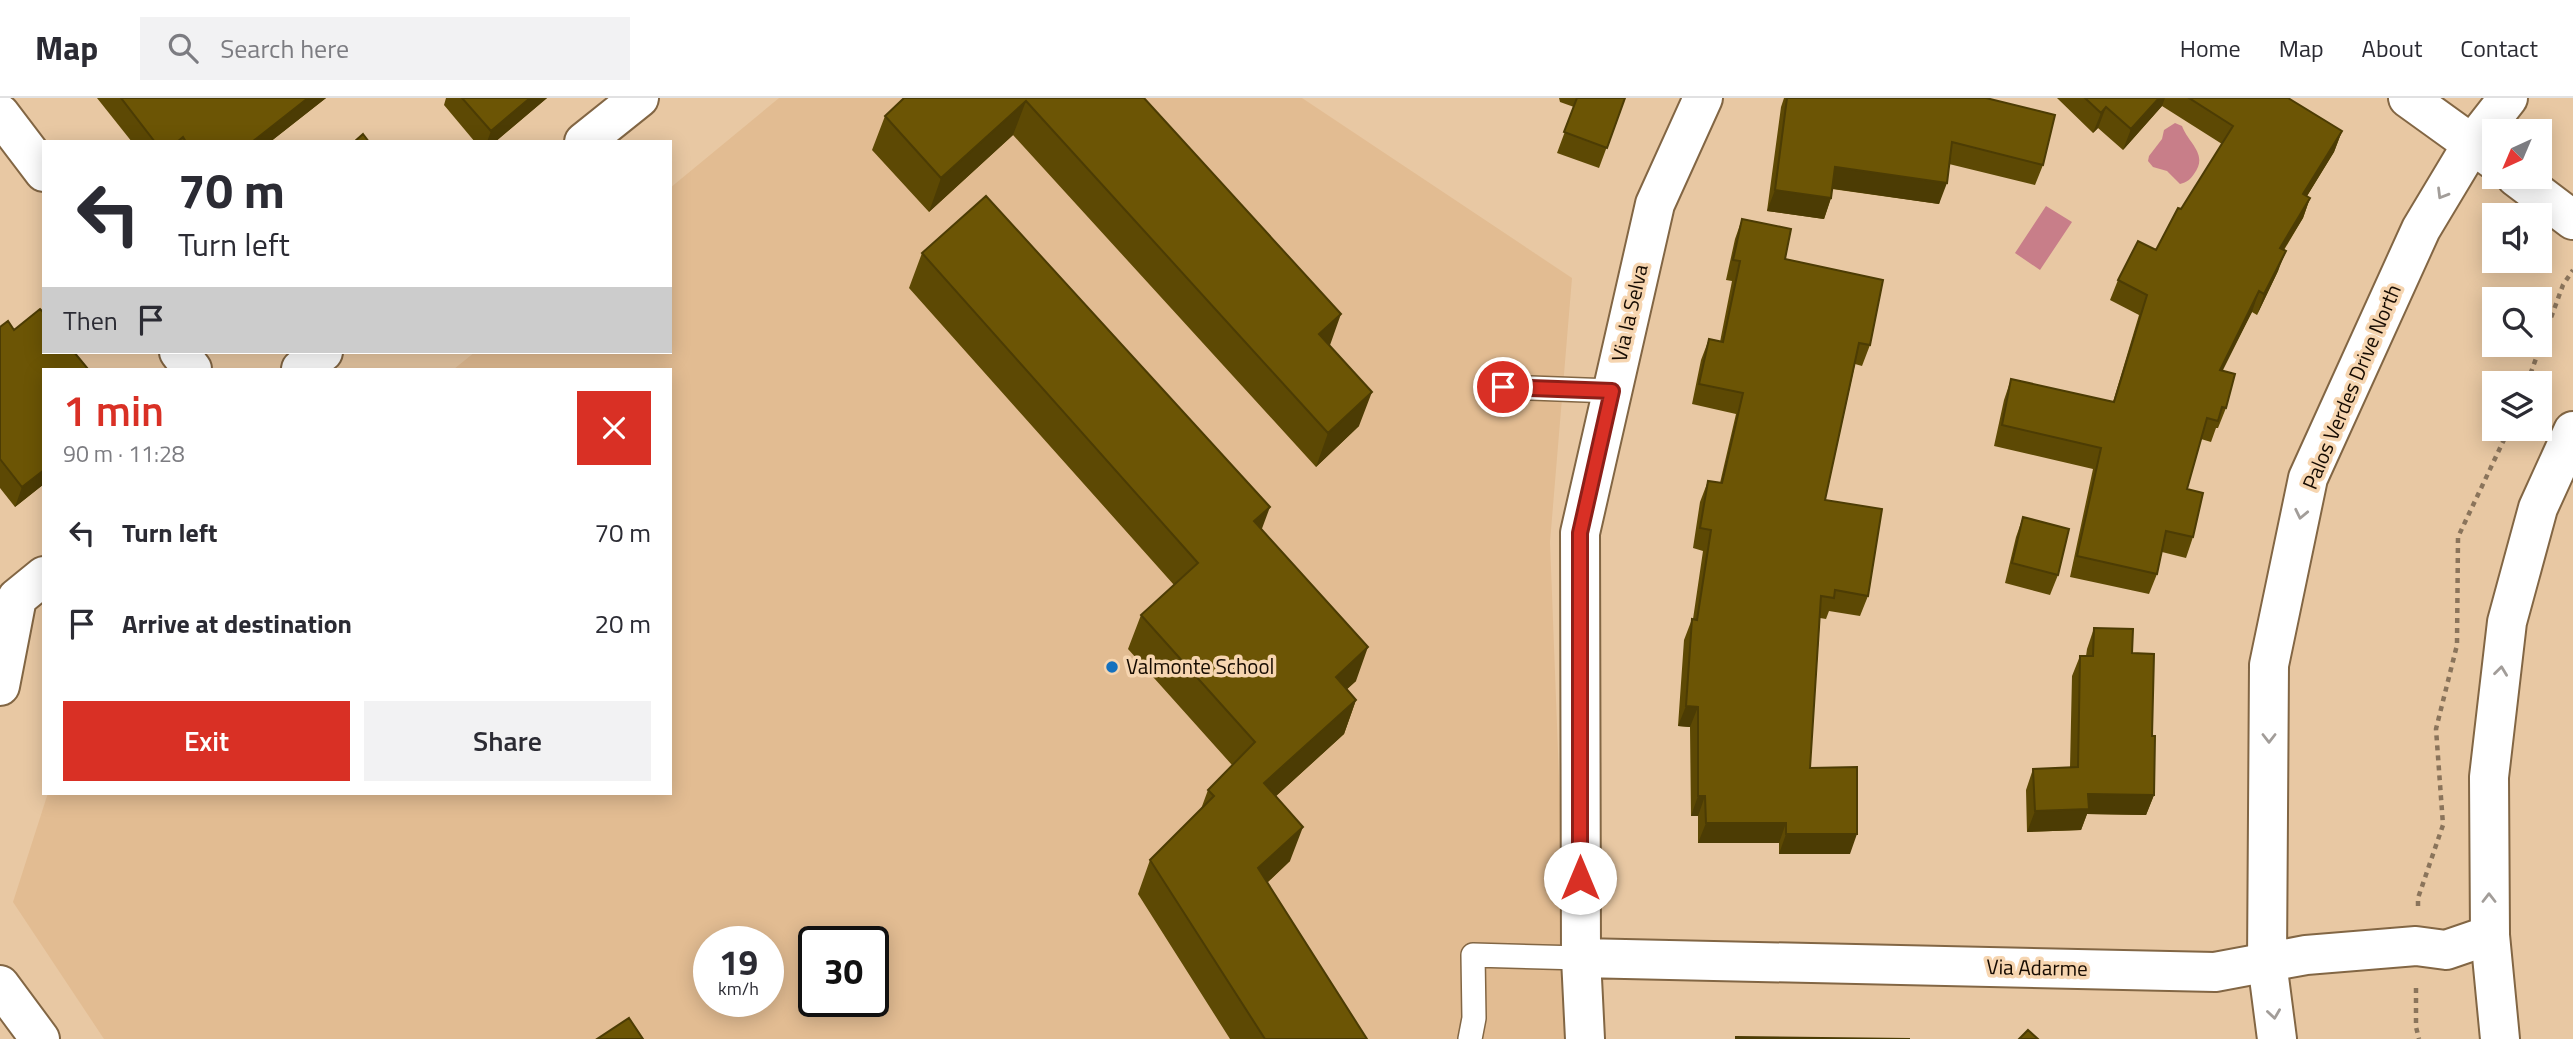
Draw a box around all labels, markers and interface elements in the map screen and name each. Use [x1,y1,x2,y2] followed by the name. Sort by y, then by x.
[140,17,630,80] search box
[35,23,98,73] text: Map
[164,29,202,67] icon: search
[220,29,349,68] text: Search here
[2180,30,2241,66] text: Home
[2279,30,2324,66] text: Map
[2362,30,2422,66] text: About
[2460,30,2538,66] text: Contact
[2482,119,2552,189] north arrow
[2482,119,2552,441] map controls
[178,152,285,227] text: 70 m
[63,168,154,259] icon: left
[2437,187,2450,200] one-way arrow
[2482,203,2552,273] button: sound
[178,220,290,268] text: Turn left
[1602,260,1656,365] street label: Via la Selva
[2293,279,2409,494] street label: Palos Verdes Drive North
[2482,287,2552,357] button: search
[63,301,118,340] text: Then
[132,301,170,339] icon: arrive
[1473,357,1533,417] pin
[1484,368,1522,406] icon: arrive
[2482,371,2552,441] button: layers
[63,378,164,442] text: 1 min
[577,391,651,465] button: close
[63,436,185,471] text: 90 m · 11:28
[2294,508,2309,520] one-way arrow
[122,513,217,552] text: Turn left
[594,513,651,552] text: 70 m
[63,514,101,552] icon: left
[122,604,352,643] text: Arrive at destination
[594,604,651,643] text: 20 m
[63,605,101,643] icon: arrive
[1126,650,1274,682] place label: Valmonte School
[1104,659,1120,675] marker: Valmonte School
[2493,665,2508,677] one-way arrow
[63,701,350,781] button: Exit
[364,701,651,781] button: Share
[2261,733,2277,744] one-way arrow
[1543,841,1617,915] position arrow
[2481,892,2497,903] one-way arrow
[798,926,889,1017] speed limit sign: 30
[719,935,758,989] text: 19
[1986,950,2088,984] street label: Via Adarme
[718,975,759,1002] text: km/h
[2266,1008,2281,1020] one-way arrow

